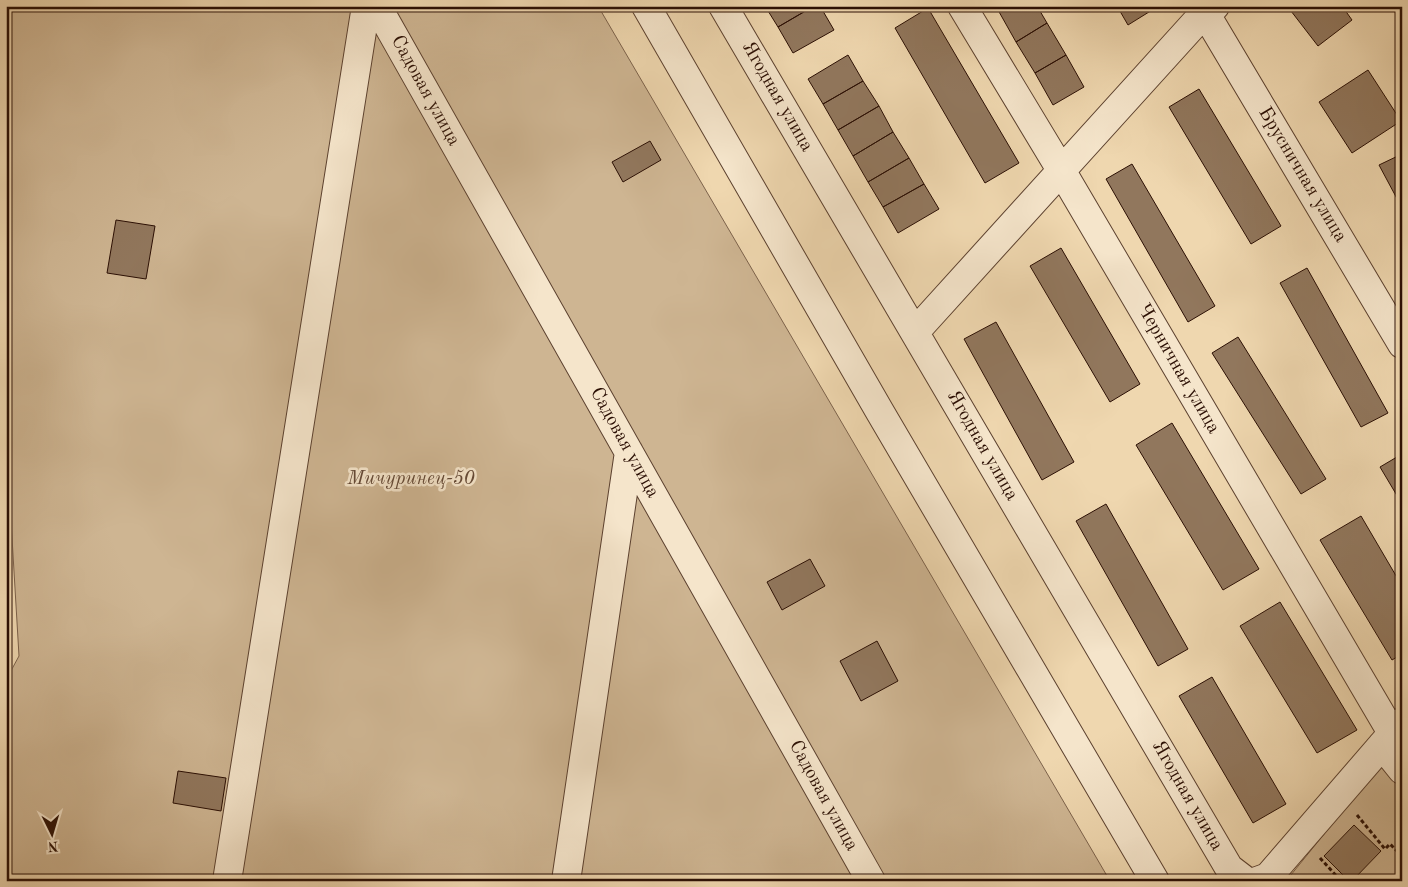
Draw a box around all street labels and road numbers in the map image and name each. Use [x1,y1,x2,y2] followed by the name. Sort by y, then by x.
[387,33,463,150] street label: Садовая улица
[738,39,816,156] street label: Ягодная улица
[1254,104,1350,246] street label: Брусничная улица
[1133,301,1223,438] street label: Черничная улица
[586,385,662,502] street label: Садовая улица
[943,388,1021,505] street label: Ягодная улица
[785,738,861,855] street label: Садовая улица
[1148,738,1226,855] street label: Ягодная улица

